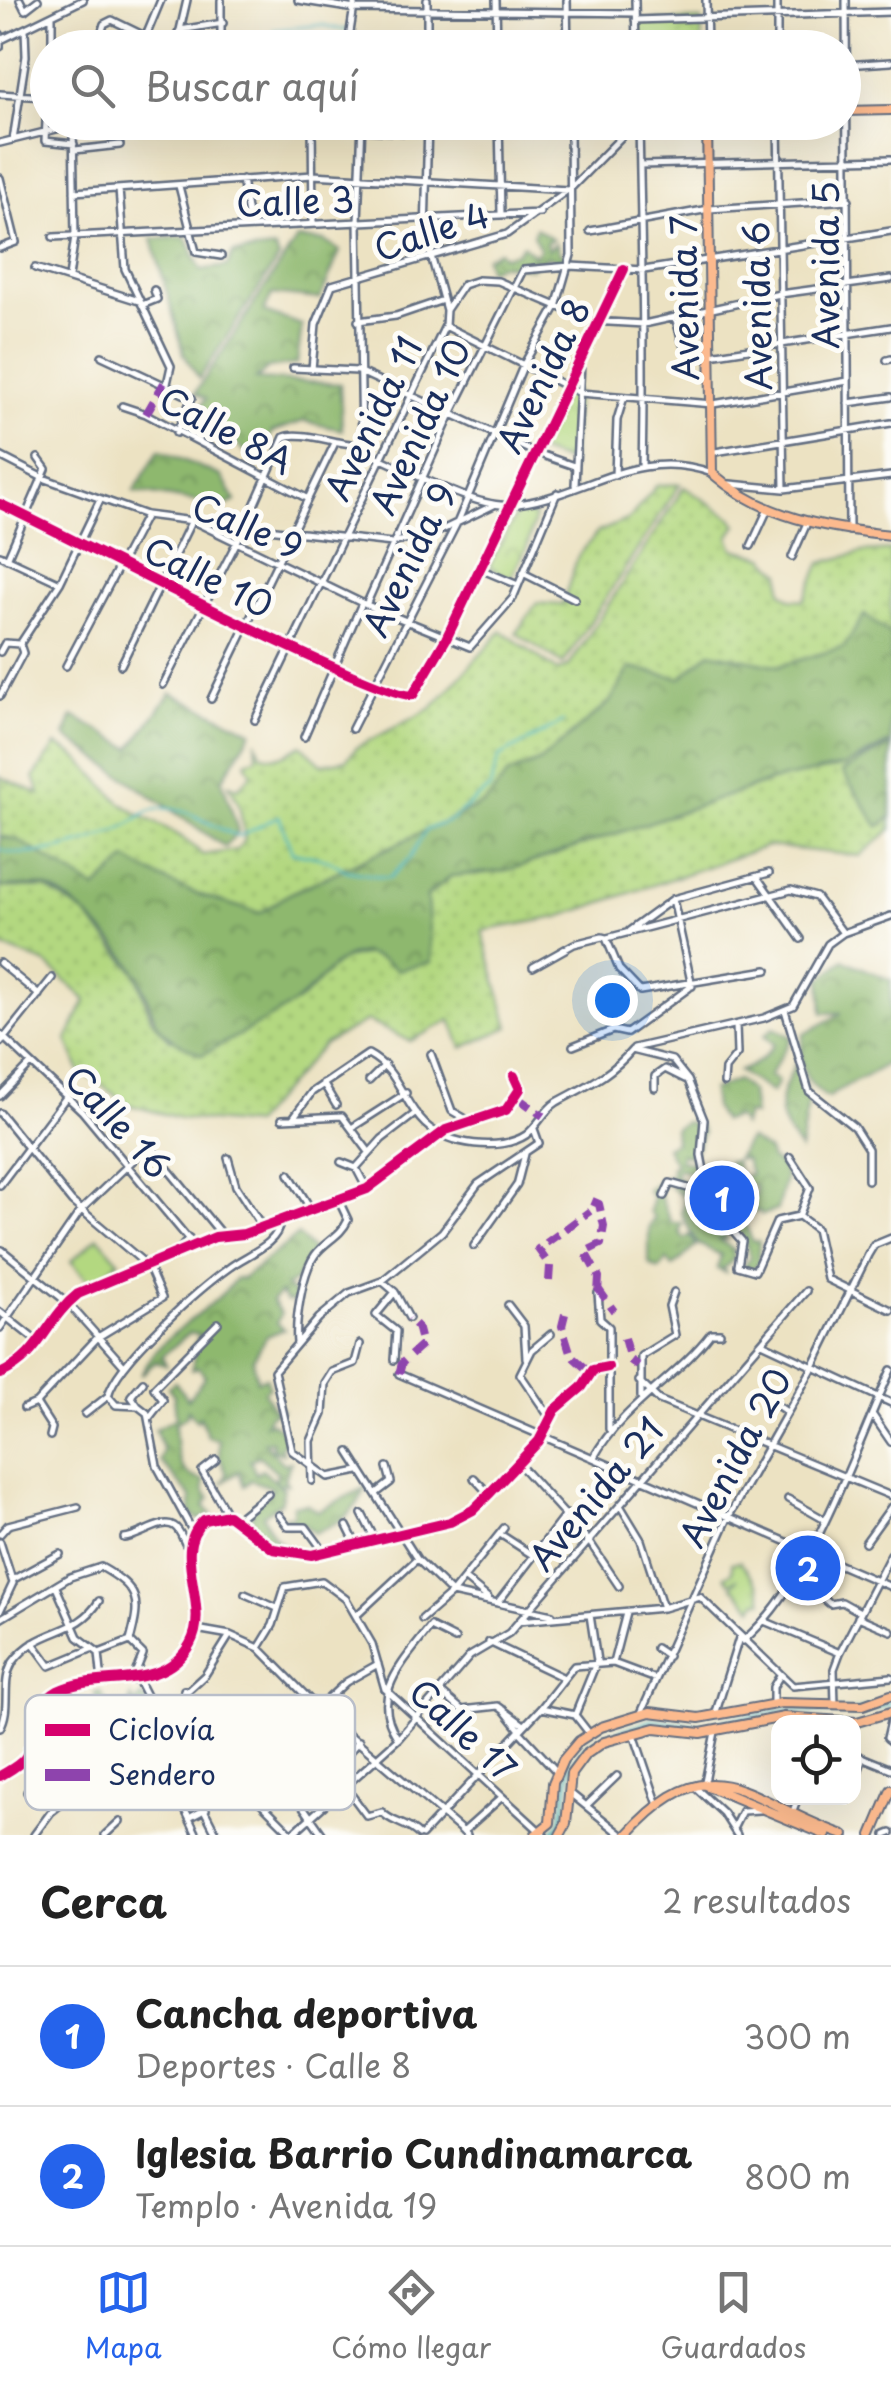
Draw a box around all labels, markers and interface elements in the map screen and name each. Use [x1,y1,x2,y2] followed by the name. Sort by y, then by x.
[30,30,861,140] search box
[145,57,359,114] text: Buscar aquí
[65,58,120,113] icon: search
[235,171,355,229] street label: Calle 3
[798,181,851,349] street label: Avenida 5
[367,187,495,273] street label: Calle 4
[655,215,711,381] street label: Avenida 7
[728,221,784,391] street label: Avenida 6
[482,289,602,461] street label: Avenida 8
[310,327,434,509] street label: Avenida 11
[355,329,483,523] street label: Avenida 10
[151,372,303,486] street label: Calle 8A
[348,473,468,645] street label: Avenida 9
[184,478,312,572] street label: Calle 9
[136,522,282,630] street label: Calle 10
[587,975,638,1026] your location
[54,1053,184,1189] street label: Calle 16
[690,1160,754,1236] pin: 1
[665,1358,803,1556] street label: Avenida 20
[515,1405,675,1581] street label: Avenida 21
[776,1530,840,1606] pin: 2
[398,1665,530,1793] street label: Calle 17
[25,1695,355,1810] legend
[108,1707,215,1750] text: Ciclovía
[771,1715,861,1805] map controls
[771,1715,861,1805] button: locate
[108,1752,216,1795] text: Sendero
[40,1869,167,1932] text: Cerca
[662,1876,851,1924] text: 2 resultados
[135,1984,478,2041] text: Cancha deportiva
[65,2012,80,2060] text: 1
[743,2012,851,2060] text: 300 m
[135,2041,411,2089] text: Deportes · Calle 8
[135,2124,692,2181] text: Iglesia Barrio Cundinamarca
[61,2152,84,2200] text: 2
[744,2152,851,2200] text: 800 m
[135,2181,437,2229] text: Templo · Avenida 19
[85,2265,162,2368] tab: Mapa
[331,2265,491,2368] tab: Cómo llegar
[661,2265,806,2368] tab: Guardados

